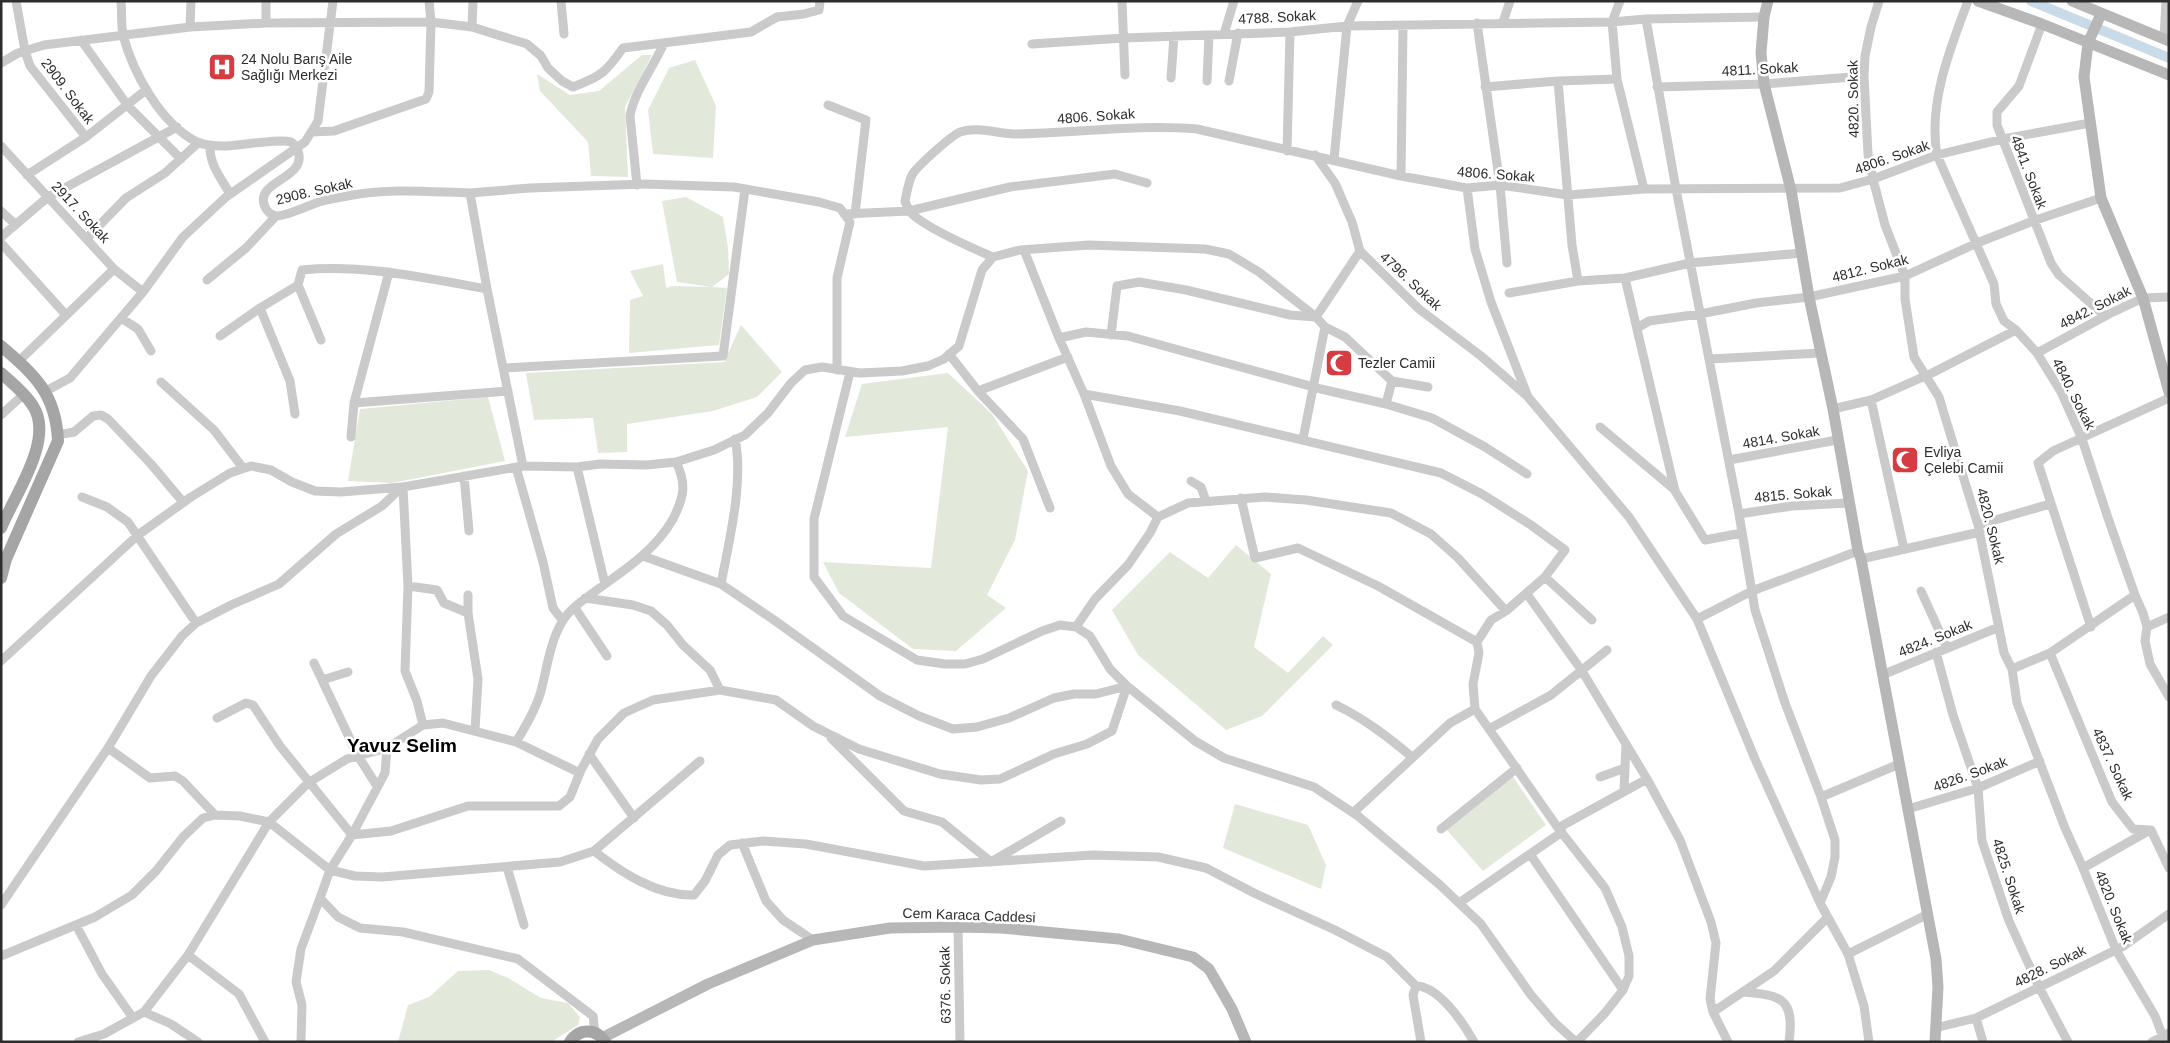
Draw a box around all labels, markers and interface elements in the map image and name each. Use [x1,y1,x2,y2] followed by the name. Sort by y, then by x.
[1238,7,1317,27] street label: 4788. Sokak
[241,51,352,83] place label: 24 Nolu Barış Aile Sağlığı Merkezi
[207,52,237,82] hospital icon: 24 Nolu Barış Aile Sağlığı Merkezi
[38,55,98,128] street label: 2909. Sokak
[1721,59,1800,79] street label: 4811. Sokak
[1844,59,1862,138] street label: 4820. Sokak
[1057,105,1136,127] street label: 4806. Sokak
[2008,133,2051,212] street label: 4841. Sokak
[1853,136,1932,177] street label: 4806. Sokak
[1457,163,1536,185] street label: 4806. Sokak
[274,174,355,208] street label: 2908. Sokak
[49,178,114,247] street label: 2917. Sokak
[1377,249,1446,314] street label: 4796. Sokak
[1830,251,1911,285] street label: 4812. Sokak
[2057,282,2134,332] street label: 4842. Sokak
[1324,348,1354,378] mosque icon: Tezler Camii
[1358,355,1435,371] place label: Tezler Camii
[2049,356,2099,433] street label: 4840. Sokak
[1741,422,1822,452] street label: 4814. Sokak
[1924,444,2003,476] place label: Evliya Çelebi Camii
[1890,445,1920,475] mosque icon: Evliya Çelebi Camii
[1754,483,1833,505] street label: 4815. Sokak
[1974,486,2008,567] street label: 4820. Sokak
[1896,616,1975,660] street label: 4824. Sokak
[2089,725,2137,804] street label: 4837. Sokak
[347,735,457,756] district label: Yavuz Selim
[1931,753,2010,795] street label: 4826. Sokak
[1989,837,2029,916] street label: 4825. Sokak
[2092,868,2136,947] street label: 4820. Sokak
[902,905,1036,925] street label: Cem Karaca Caddesi
[2012,941,2089,990] street label: 4828. Sokak
[936,945,954,1024] street label: 6376. Sokak

